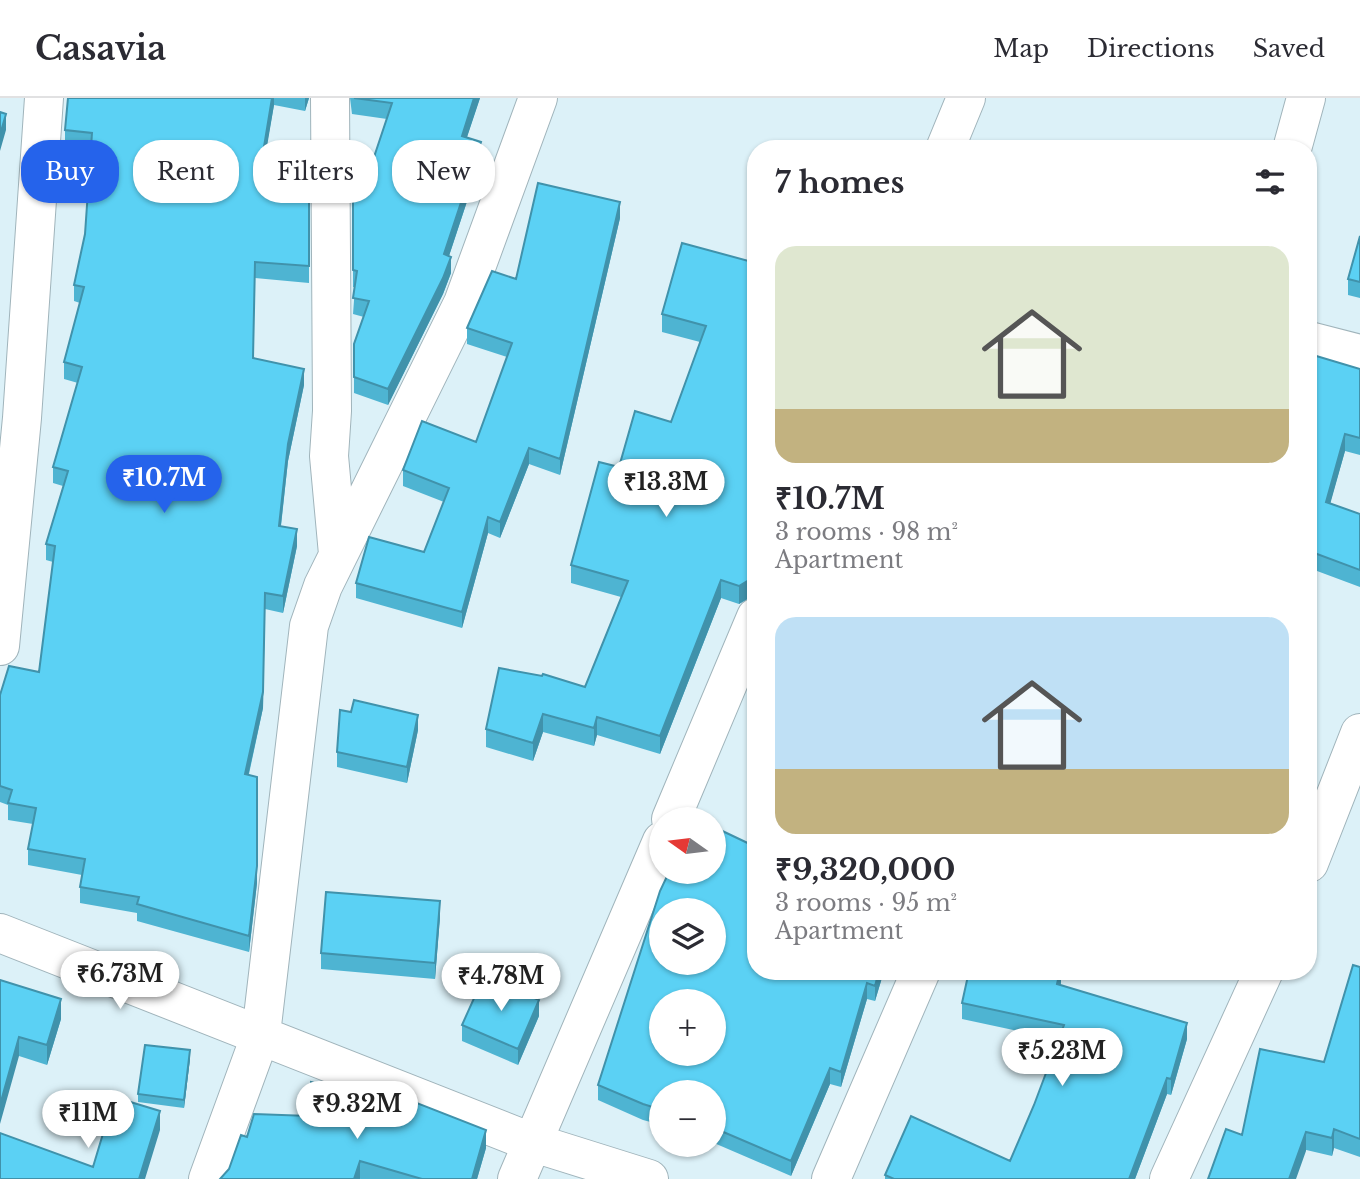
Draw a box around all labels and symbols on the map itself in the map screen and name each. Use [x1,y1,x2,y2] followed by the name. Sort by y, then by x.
[107,456,221,515] pin: ₹10.7M
[609,460,723,519] pin: ₹13.3M
[649,807,726,884] north arrow
[63,951,177,1011] pin: ₹6.73M
[444,954,558,1013] pin: ₹4.78M
[1005,1028,1119,1088] pin: ₹5.23M
[300,1082,414,1141] pin: ₹9.32M
[47,1090,129,1150] pin: ₹11M

